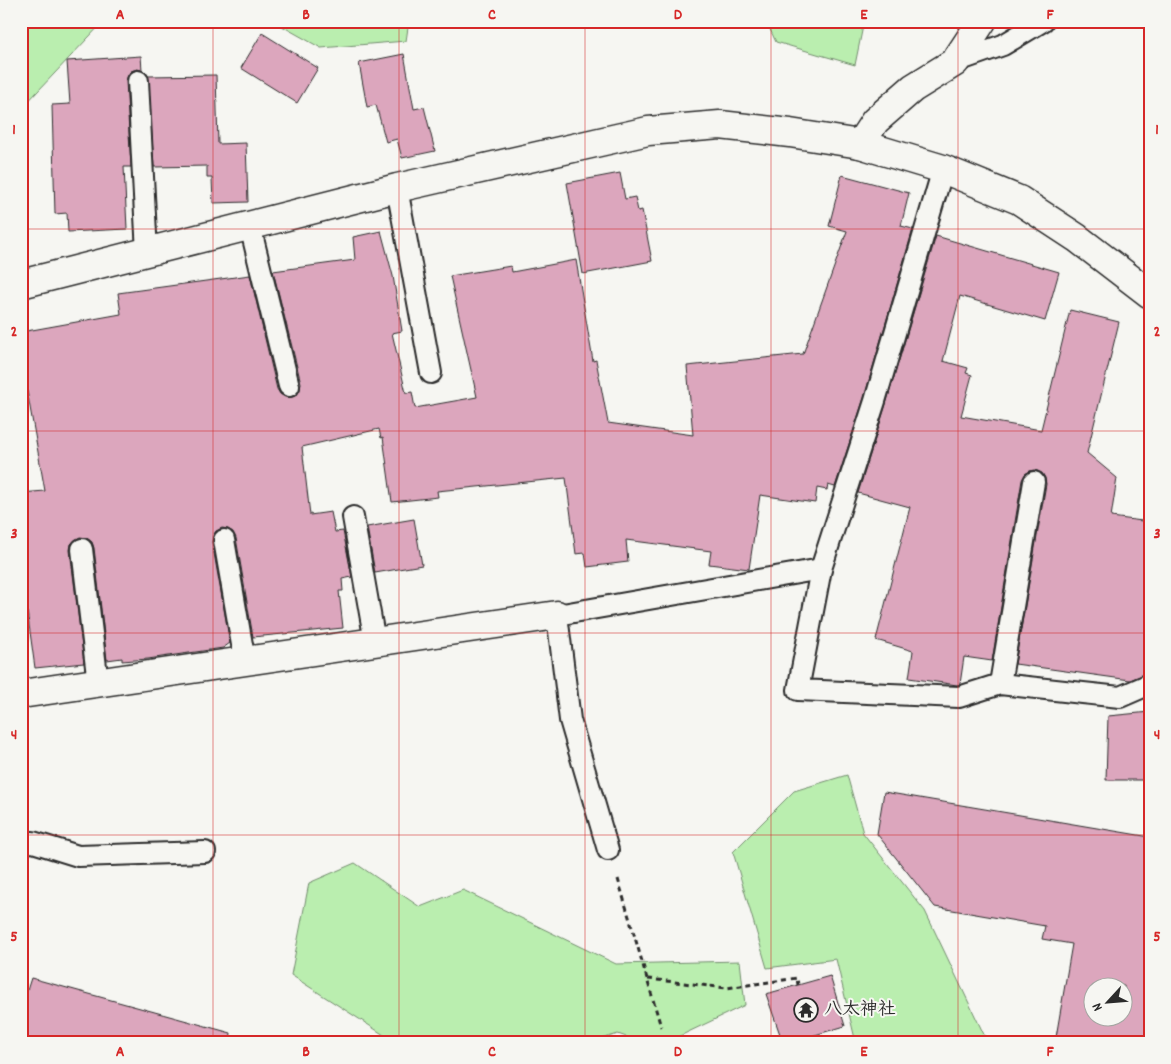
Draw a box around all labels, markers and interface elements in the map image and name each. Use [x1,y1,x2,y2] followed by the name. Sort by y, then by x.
[116,4,125,27] text: A
[302,4,310,27] text: B
[488,4,496,27] text: C
[674,4,683,27] text: D
[860,4,868,27] text: E
[1046,4,1054,27] text: F
[12,119,16,142] text: 1
[1155,119,1159,142] text: 1
[11,321,18,344] text: 2
[1154,321,1161,344] text: 2
[10,523,18,546] text: 3
[1153,523,1161,546] text: 3
[11,724,17,747] text: 4
[1154,724,1160,747] text: 4
[10,926,18,949] text: 5
[1153,926,1161,949] text: 5
[1084,976,1134,1026] north arrow
[793,997,819,1023] temple icon: 八太神社
[824,998,896,1023] place label: 八太神社
[1088,999,1109,1014] text: N
[116,1041,125,1064] text: A
[302,1041,310,1064] text: B
[488,1041,496,1064] text: C
[674,1041,683,1064] text: D
[860,1041,868,1064] text: E
[1046,1041,1054,1064] text: F

